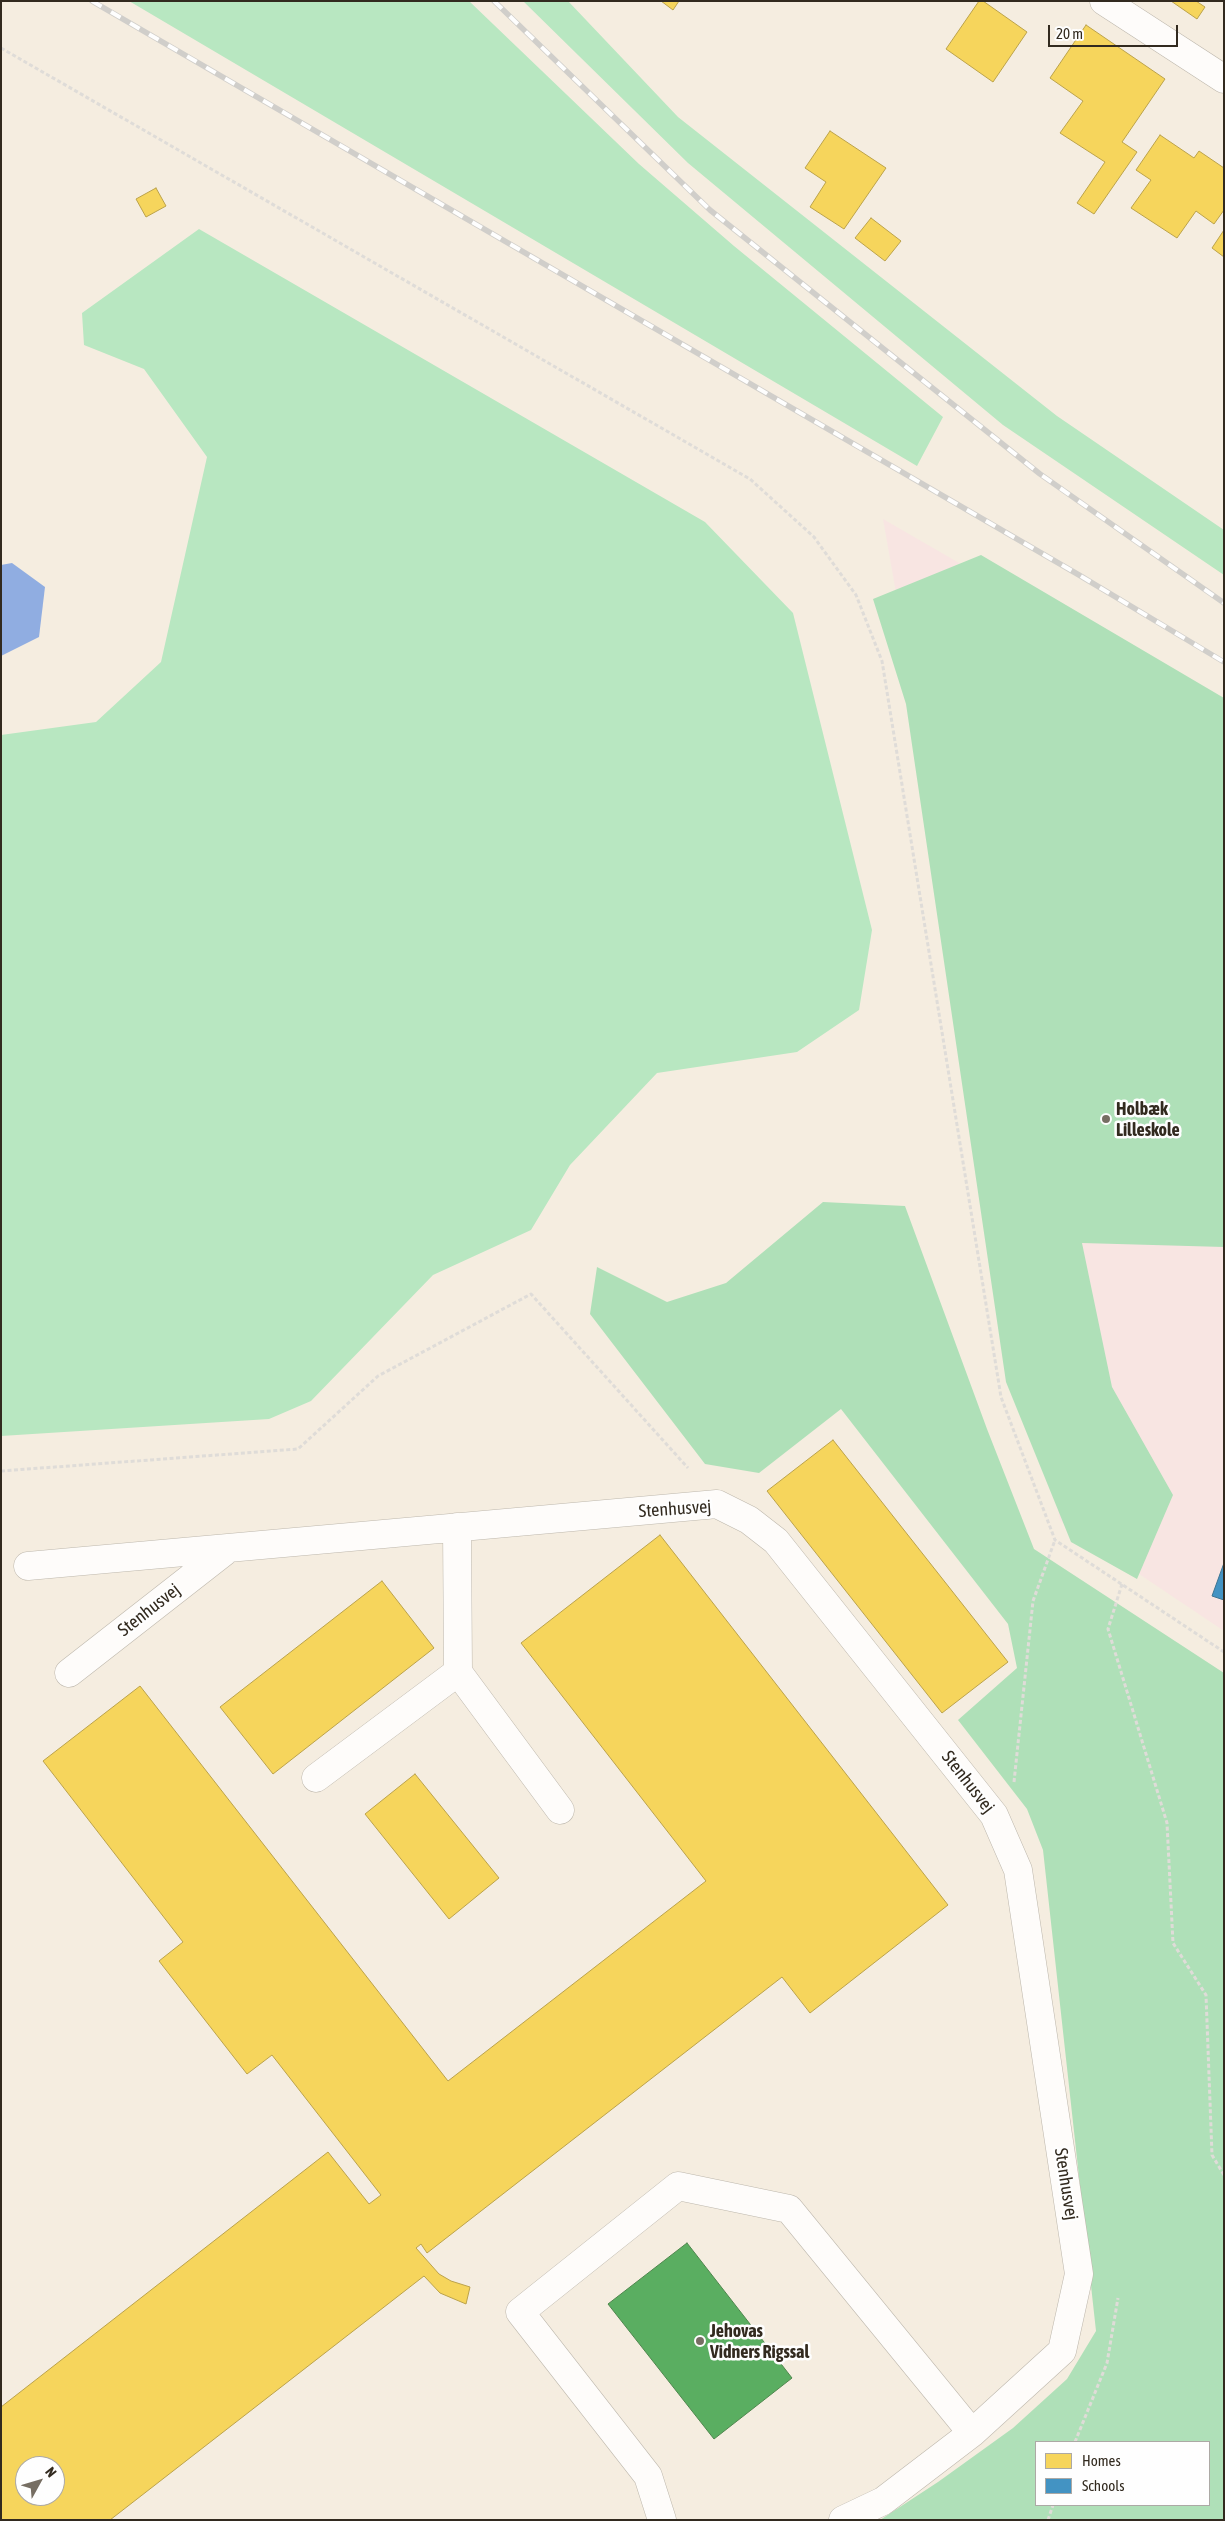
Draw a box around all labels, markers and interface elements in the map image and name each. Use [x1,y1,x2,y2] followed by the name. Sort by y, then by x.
[1050,15,1180,47] scale bar
[1056,25,1083,42] text: 20 m
[1116,1098,1180,1140] place label: Holbæk Lilleskole
[1100,1113,1112,1125] marker: Holbæk Lilleskole
[638,1496,712,1522] street label: Stenhusvej
[114,1579,184,1641] street label: Stenhusvej
[937,1747,999,1817] street label: Stenhusvej
[1050,2146,1082,2222] street label: Stenhusvej
[710,2320,809,2362] place label: Jehovas Vidners Rigssal
[694,2335,706,2347] marker: Jehovas Vidners Rigssal
[1035,2441,1210,2506] legend
[1082,2452,1121,2469] text: Homes
[15,2456,65,2506] north arrow
[42,2464,60,2480] text: N
[1082,2477,1125,2494] text: Schools

